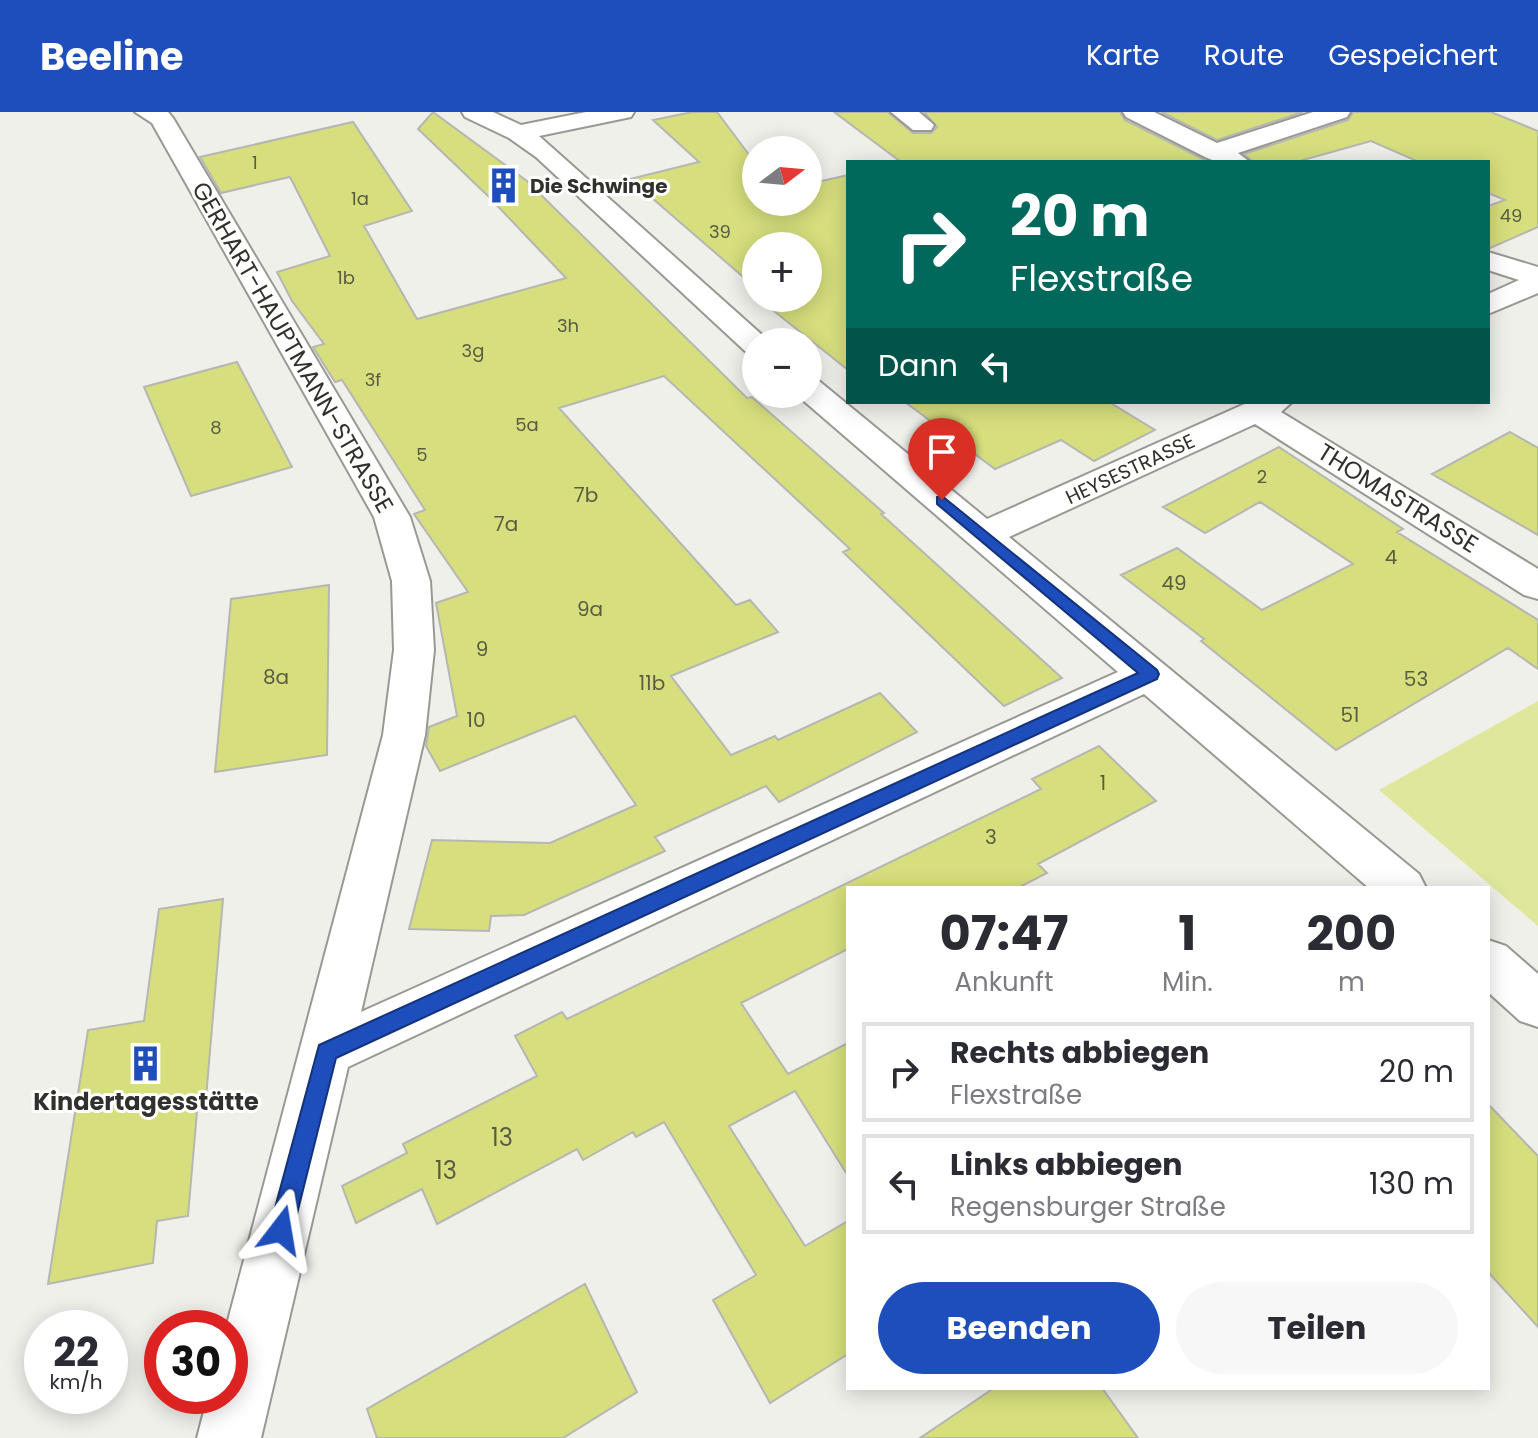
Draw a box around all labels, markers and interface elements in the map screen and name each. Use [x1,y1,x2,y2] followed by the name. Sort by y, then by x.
[40,30,183,83] text: Beeline
[1086,36,1160,75] text: Karte
[1204,36,1284,75] text: Route
[1328,36,1498,75] text: Gespeichert
[742,136,822,216] north arrow
[742,136,822,408] map controls
[252,150,258,175] house number: 1
[485,167,523,205] building icon: Die Schwinge
[530,172,667,200] place label: Die Schwinge
[184,175,402,519] street label: GERHART-HAUPTMANN-STRASSE
[1010,177,1150,256] text: 20 m
[351,186,369,211] house number: 1a
[878,192,982,296] icon: right
[1500,203,1522,228] house number: 49
[709,219,731,244] house number: 39
[742,232,822,312] button: +
[1010,253,1193,304] text: Flexstraße
[337,265,355,290] house number: 1b
[557,313,579,338] house number: 3h
[742,328,822,408] button: −
[462,338,484,363] house number: 3g
[878,344,958,387] text: Dann
[974,344,1018,388] icon: left
[365,367,381,392] house number: 3f
[515,412,539,437] house number: 5a
[210,415,222,440] house number: 8
[908,418,976,500] pin
[1061,427,1199,511] street label: HEYSESTRASSE
[920,430,964,474] icon: arrive
[1311,435,1485,561] street label: THOMASTRASSE
[416,442,428,467] house number: 5
[1257,464,1267,489] house number: 2
[574,481,598,509] house number: 7b
[494,510,518,538] house number: 7a
[1385,543,1397,571] house number: 4
[1161,569,1187,597] house number: 49
[577,595,603,623] house number: 9a
[476,635,488,663] house number: 9
[263,663,289,691] house number: 8a
[1404,665,1428,693] house number: 53
[639,669,665,697] house number: 11b
[1341,701,1359,729] house number: 51
[467,706,485,734] house number: 10
[1100,769,1106,797] house number: 1
[985,823,997,851] house number: 3
[940,900,1068,967] text: 07:47
[1178,900,1196,967] text: 1
[1306,900,1396,967] text: 200
[955,964,1053,1000] text: Ankunft
[1162,964,1213,1000] text: Min.
[1338,964,1365,1000] text: m
[950,1031,1209,1074] text: Rechts abbiegen
[127,1045,165,1083] building icon: Kindertagesstätte
[882,1050,926,1094] icon: right
[1379,1050,1454,1093] text: 20 m
[950,1077,1082,1113] text: Flexstraße
[33,1085,259,1118] place label: Kindertagesstätte
[491,1121,513,1154] house number: 13
[950,1143,1183,1186] text: Links abbiegen
[435,1154,457,1187] house number: 13
[882,1162,926,1206] icon: left
[1369,1162,1454,1205] text: 130 m
[239,1188,323,1272] position arrow
[950,1189,1226,1225] text: Regensburger Straße
[878,1282,1160,1374] button: Beenden
[1176,1282,1458,1374] button: Teilen
[144,1310,248,1414] speed limit sign: 30
[53,1324,99,1380] text: 22
[49,1368,103,1396] text: km/h

